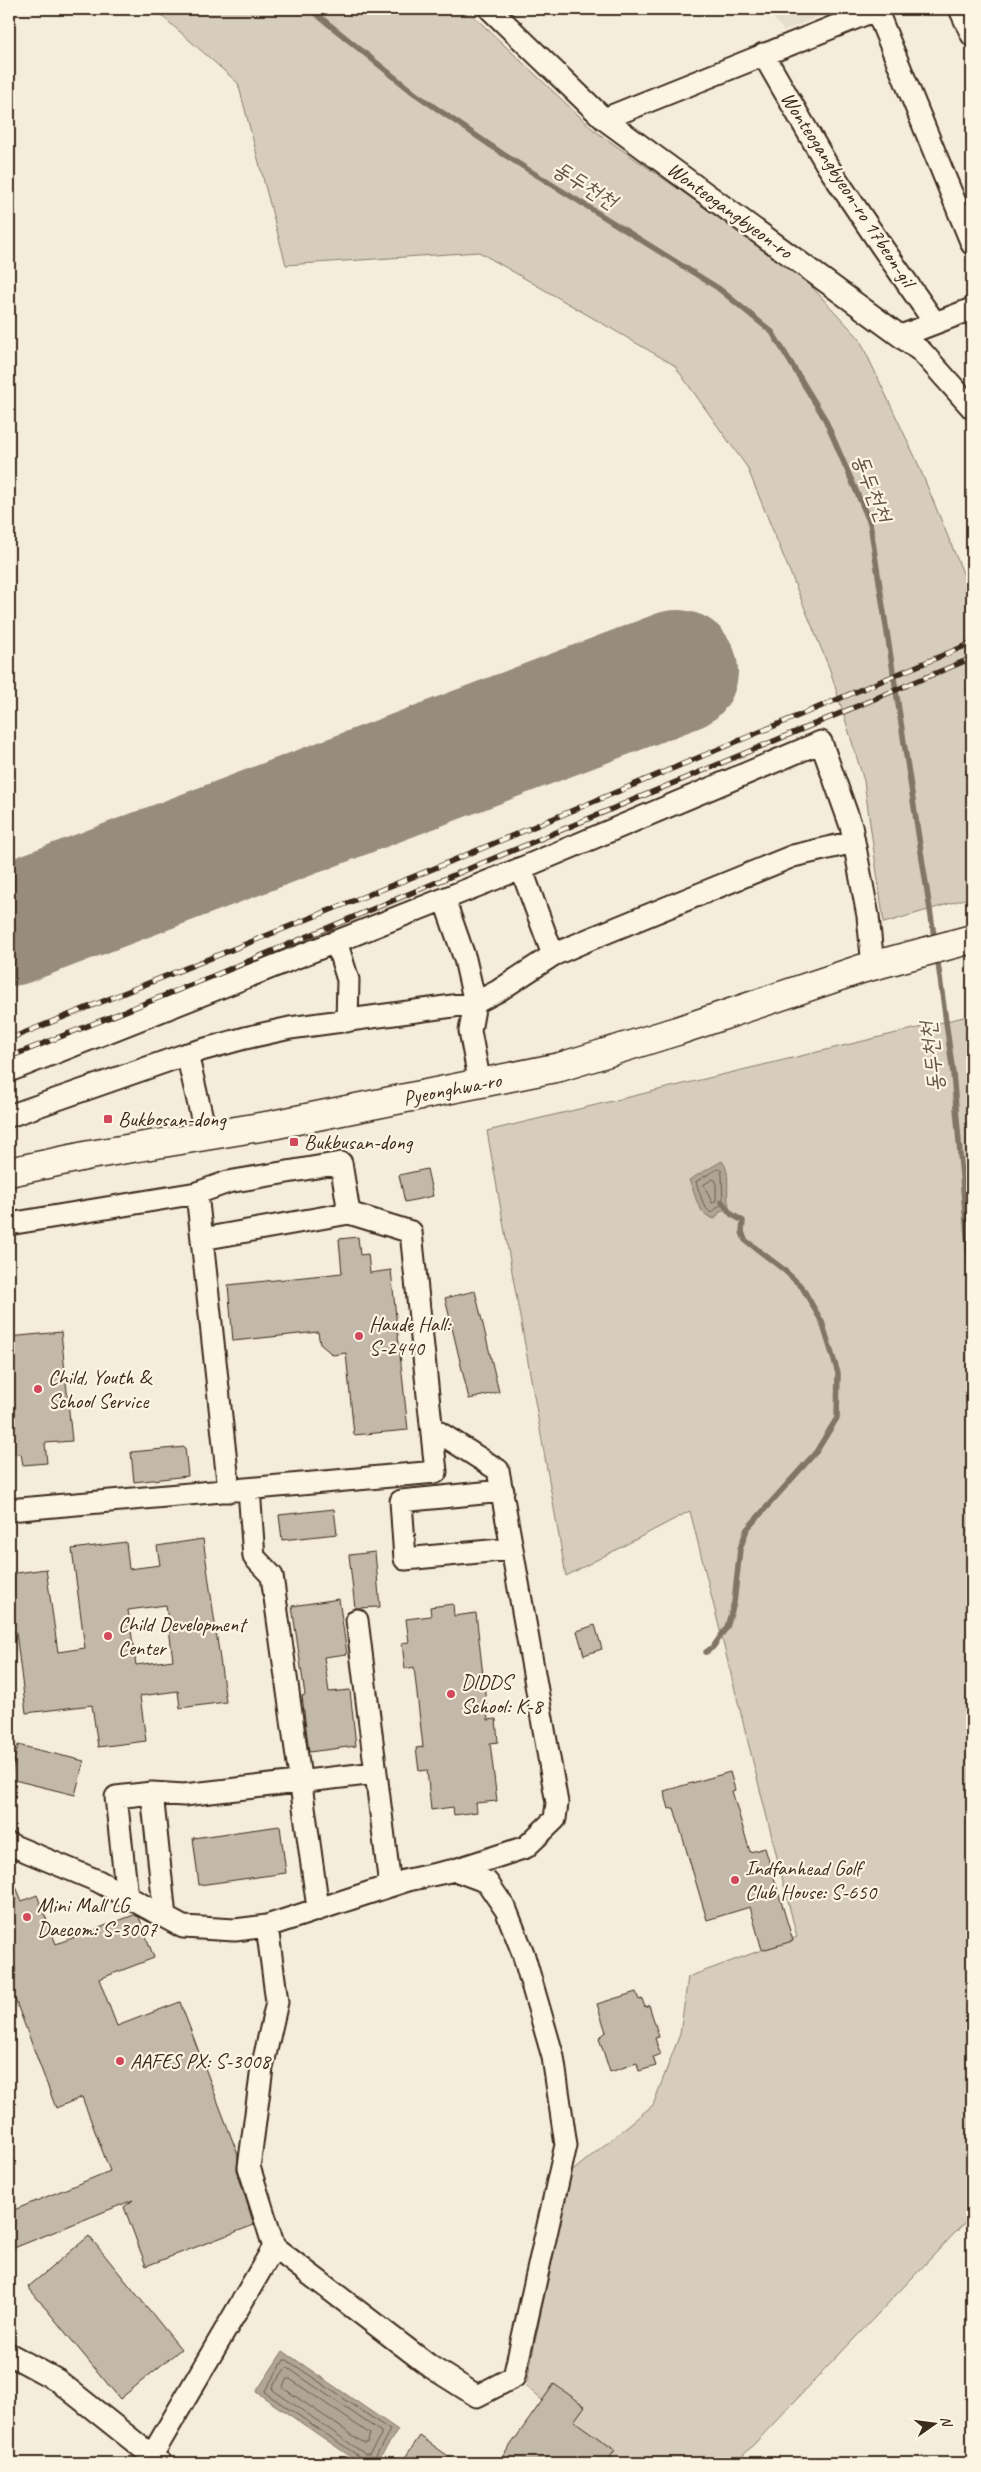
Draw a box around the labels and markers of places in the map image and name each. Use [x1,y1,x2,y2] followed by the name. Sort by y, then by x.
[118,1106,227,1132] place label: Bukbosan-dong
[102,1113,114,1125] marker: Bukbosan-dong
[304,1129,414,1155] place label: Bukbusan-dong
[288,1136,300,1148] marker: Bukbusan-dong
[369,1311,452,1361] place label: Haude Hall: S-2440
[353,1330,365,1342] marker: Haude Hall: S-2440
[48,1364,153,1414] place label: Child, Youth & School Service
[32,1383,44,1395] marker: Child, Youth & School Service
[118,1611,248,1661] place label: Child Development Center
[102,1630,114,1642] marker: Child Development Center
[461,1669,545,1719] place label: DlDDS School: K-8
[445,1688,457,1700] marker: DlDDS School: K-8
[745,1855,878,1905] place label: Indfanhead Golf Club House: S-650
[729,1874,741,1886] marker: Indfanhead Golf Club House: S-650
[37,1892,159,1942] place label: Mini Mall LG Daecom: S-3007
[21,1911,33,1923] marker: Mini Mall LG Daecom: S-3007
[130,2048,272,2074] place label: AAFES PX: S-3008
[114,2055,126,2067] marker: AAFES PX: S-3008

